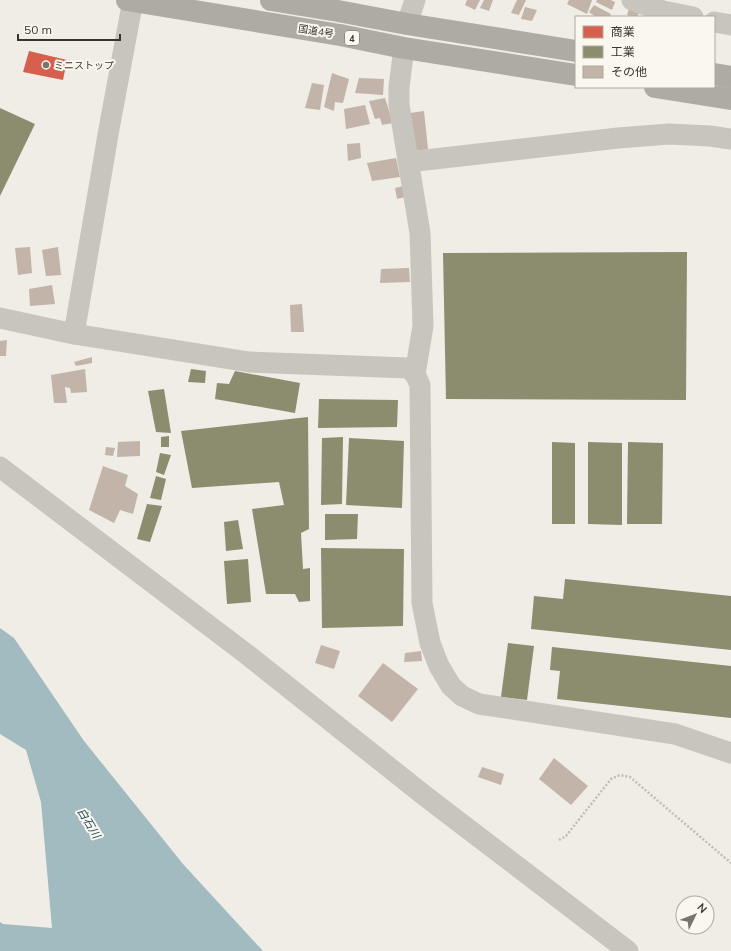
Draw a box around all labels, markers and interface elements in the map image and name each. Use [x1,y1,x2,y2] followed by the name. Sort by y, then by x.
[18,16,120,42] scale bar
[575,16,715,88] legend
[24,22,52,37] text: 50 m
[297,22,335,40] street label: 国道4号
[611,24,635,39] text: 商業
[345,31,359,45] road number: 4
[611,44,635,59] text: 工業
[54,59,114,72] place label: ミニストップ
[41,60,51,70] marker: ミニストップ
[611,64,647,79] text: その他
[75,805,104,842] water label: 白石川
[675,895,715,935] north arrow
[694,900,710,916] text: N

